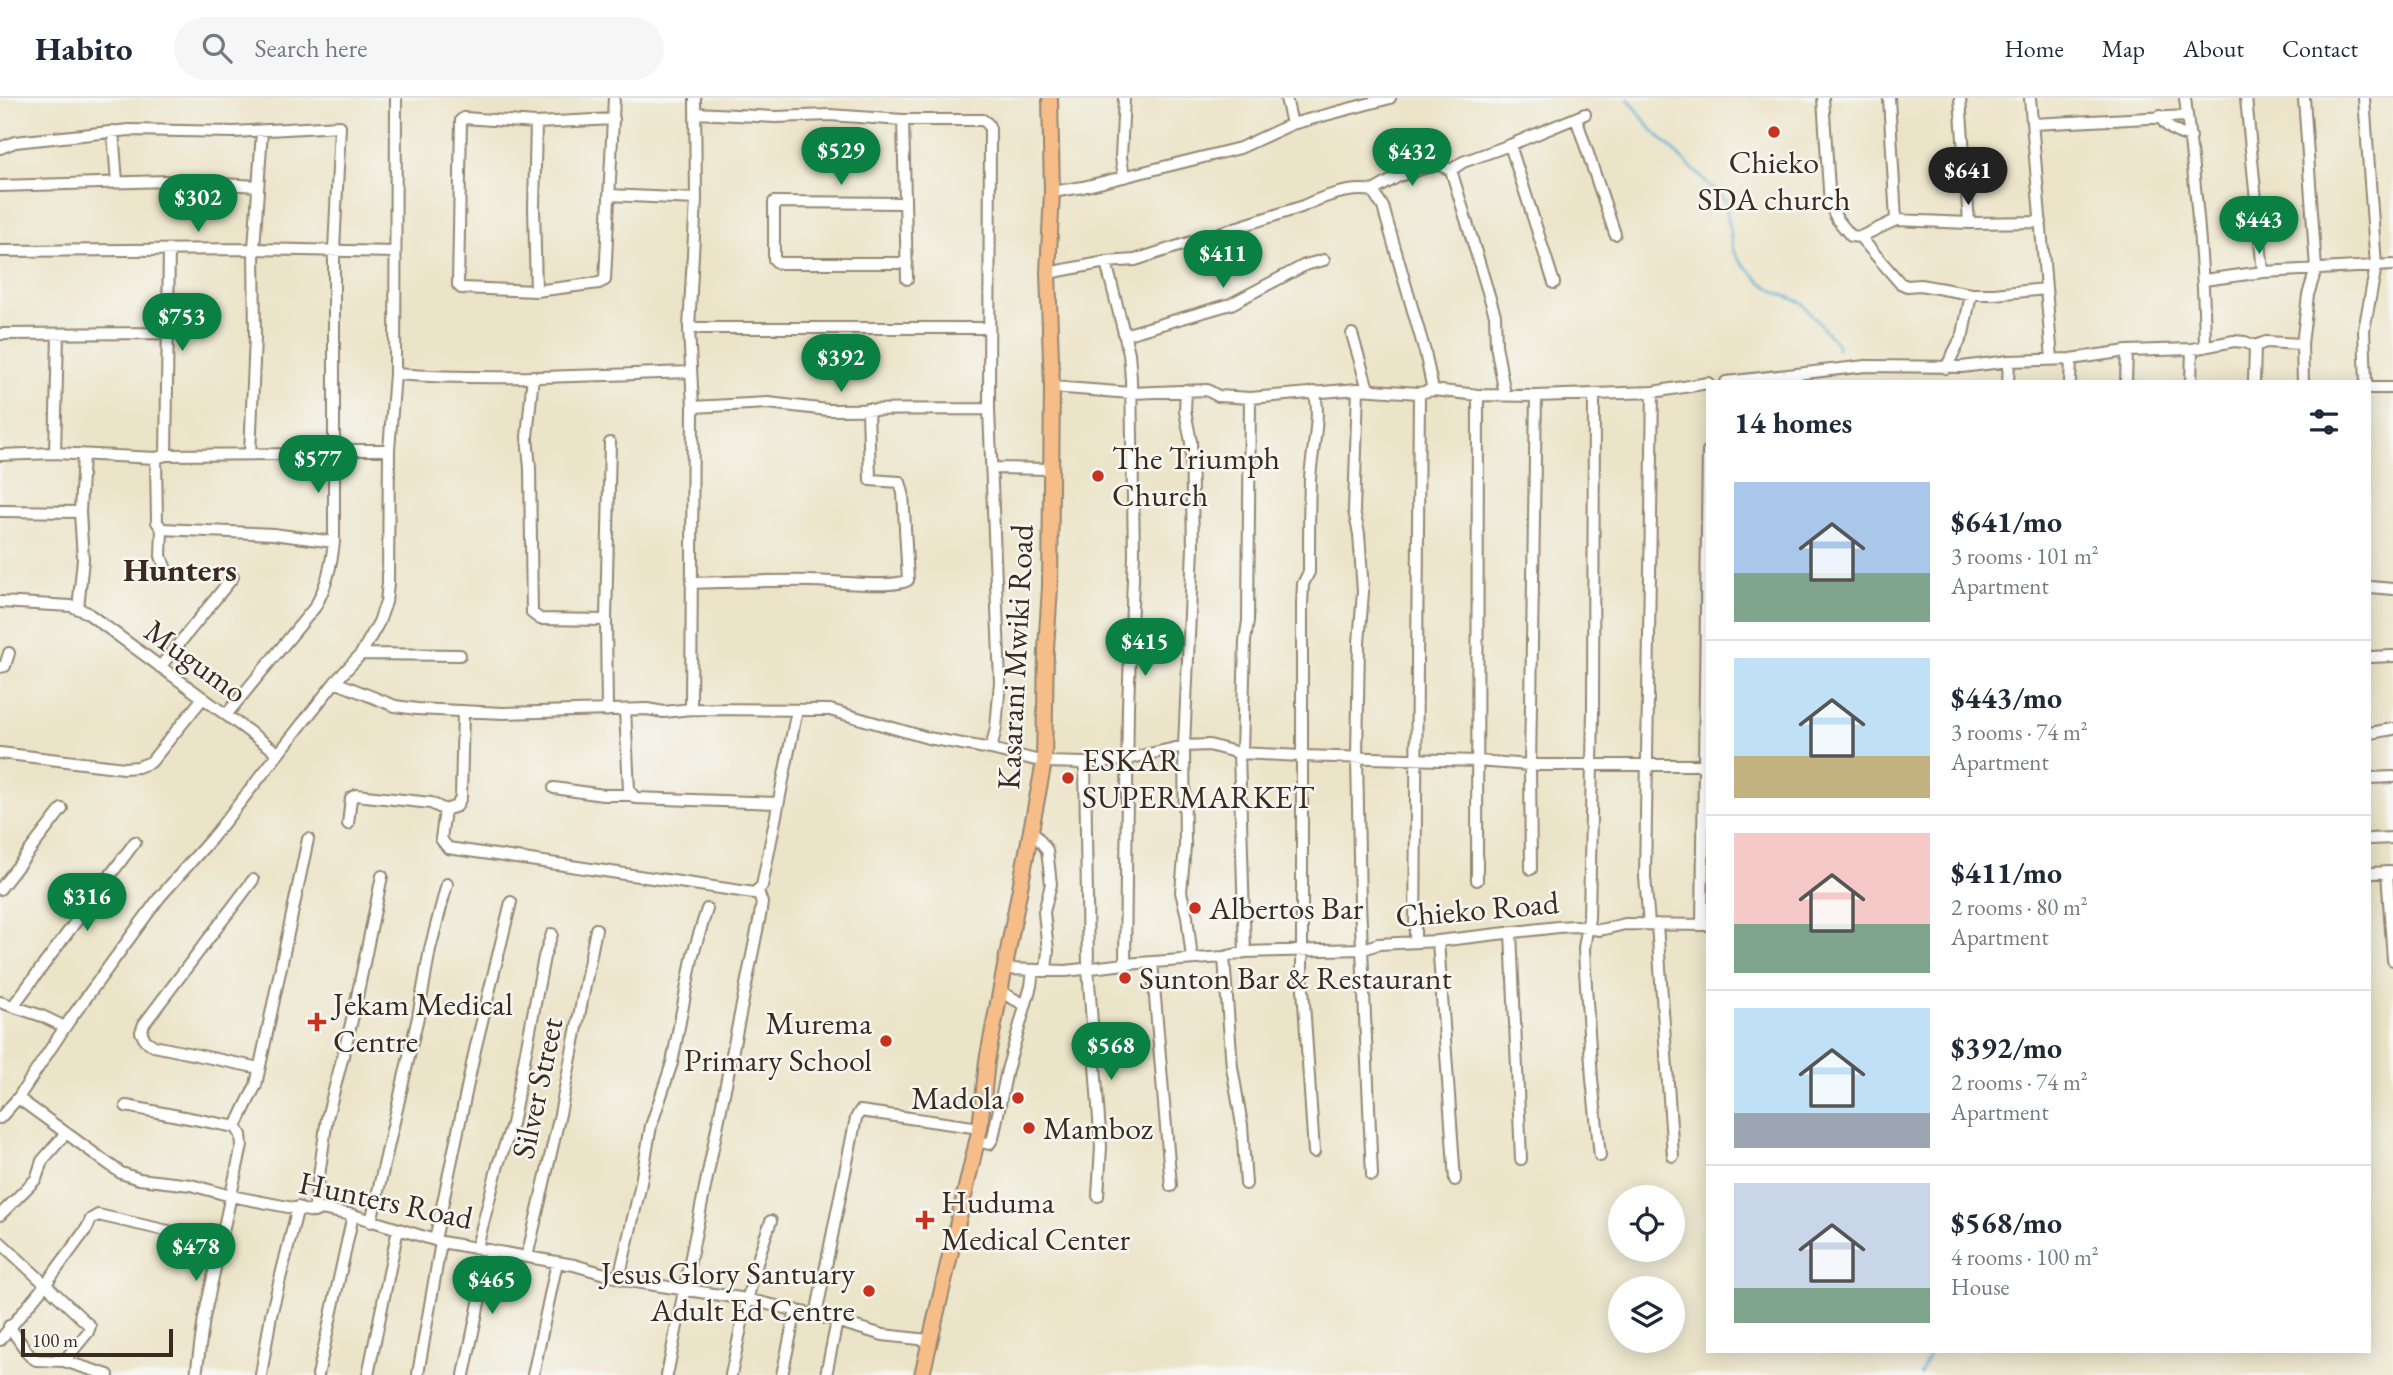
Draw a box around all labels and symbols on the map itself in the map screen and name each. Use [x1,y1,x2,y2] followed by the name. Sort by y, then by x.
[1766,124,1782,140] marker: Chieko SDA church
[800,127,882,187] pin: $529
[1371,129,1453,188] pin: $432
[1697,141,1851,220] place label: Chieko SDA church
[1927,148,2009,207] pin: $641
[157,174,239,234] pin: $302
[2218,197,2300,256] pin: $443
[1182,230,1264,290] pin: $411
[141,294,223,353] pin: $753
[800,334,882,394] pin: $392
[277,436,359,495] pin: $577
[1112,437,1280,516] place label: The Triumph Church
[1090,468,1106,484] marker: The Triumph Church
[987,522,1043,791] street label: Kasarani Mwiki Road
[123,548,237,591] district label: Hunters
[136,610,256,712] street label: Mugumo
[1104,618,1186,678] pin: $415
[1082,739,1315,818] place label: ESKAR SUPERMARKET
[1060,770,1076,786] marker: ESKAR SUPERMARKET
[46,874,128,933] pin: $316
[1394,881,1561,937] street label: Chieko Road
[1208,887,1364,929] place label: Albertos Bar
[1187,900,1203,916] marker: Albertos Bar
[1139,957,1452,999] place label: Sunton Bar & Restaurant
[1117,970,1133,986] marker: Sunton Bar & Restaurant
[330,983,513,1062] place label: Jekam Medical Centre
[684,1002,872,1081] place label: Murema Primary School
[307,1012,327,1032] marker: Jekam Medical Centre
[502,1013,572,1163] street label: Silver Street
[1070,1023,1152,1082] pin: $568
[878,1033,894,1049] marker: Murema Primary School
[911,1077,1004,1119] place label: Madola
[1010,1090,1026,1106] marker: Madola
[1043,1107,1153,1149] place label: Mamboz
[1021,1120,1037,1136] marker: Mamboz
[295,1161,478,1239] street label: Hunters Road
[941,1181,1130,1260] place label: Huduma Medical Center
[915,1210,935,1230] marker: Huduma Medical Center
[155,1224,237,1283] pin: $478
[598,1252,856,1331] place label: Jesus Glory Santuary Adult Ed Centre
[451,1256,533,1316] pin: $465
[861,1283,877,1299] marker: Jesus Glory Santuary Adult Ed Centre
[21,1326,173,1358] scale bar

